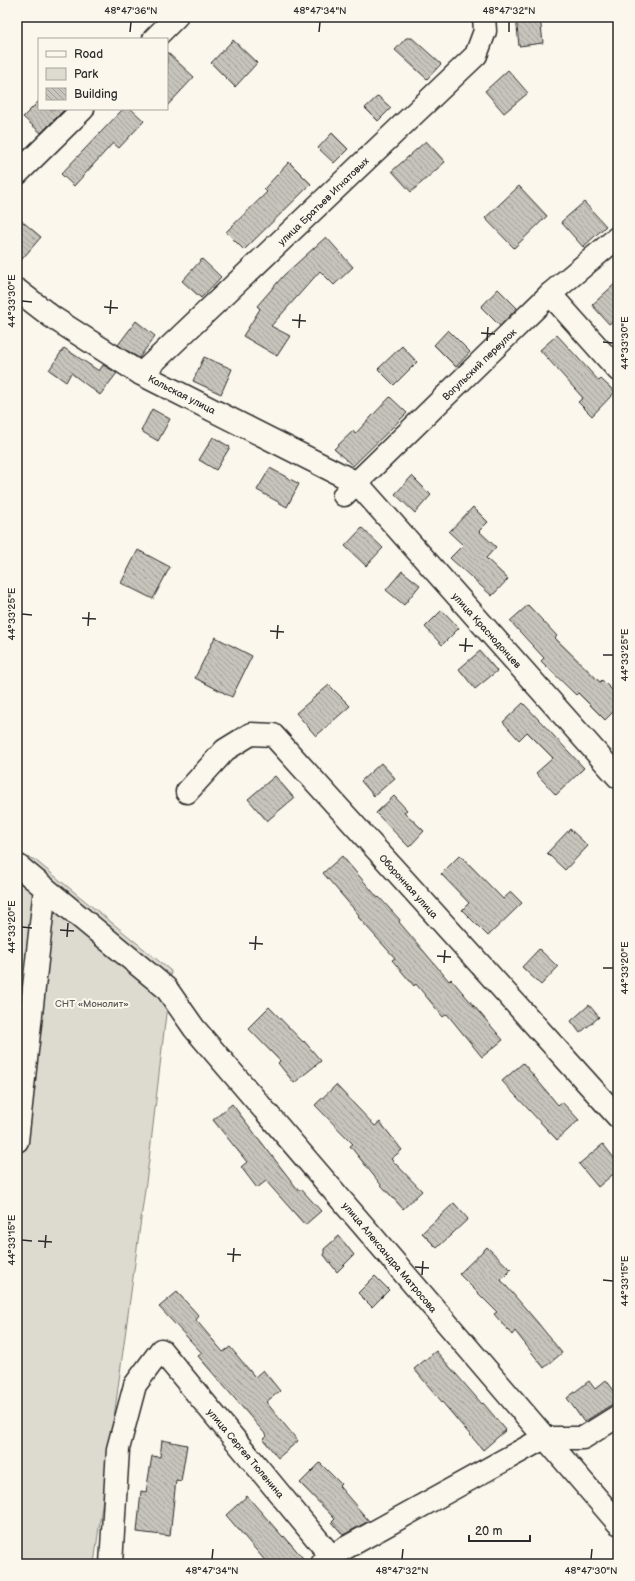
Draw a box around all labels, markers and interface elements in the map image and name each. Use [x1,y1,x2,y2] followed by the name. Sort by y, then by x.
[104,5,158,17] text: 48°47'36"N
[293,5,347,17] text: 48°47'34"N
[482,5,536,17] text: 48°47'32"N
[38,38,168,110] legend
[74,47,103,62] text: Road
[74,67,98,82] text: Park
[74,87,118,102] text: Building
[276,155,372,248] street label: улица Братьев Игнатовых
[6,274,18,328] text: 44°33'30"E
[619,316,631,370] text: 44°33'30"E
[440,326,520,403] street label: Вогульский переулок
[146,373,217,417] street label: Кольская улица
[6,587,18,640] text: 44°33'25"E
[449,590,524,671] street label: улица Краснодонцев
[619,628,631,681] text: 44°33'25"E
[376,852,440,921] street label: Оборонная улица
[6,900,18,954] text: 44°33'20"E
[619,941,631,995] text: 44°33'20"E
[55,998,129,1010] park label: СНТ «Монолит»
[339,1200,439,1315] street label: улица Александра Матросова
[6,1214,18,1265] text: 44°33'15"E
[619,1255,631,1306] text: 44°33'15"E
[204,1406,286,1501] street label: улица Сергея Тюленина
[469,1517,530,1543] scale bar
[475,1524,502,1539] text: 20 m
[185,1565,239,1577] text: 48°47'34"N
[375,1565,429,1577] text: 48°47'32"N
[564,1565,618,1577] text: 48°47'30"N

